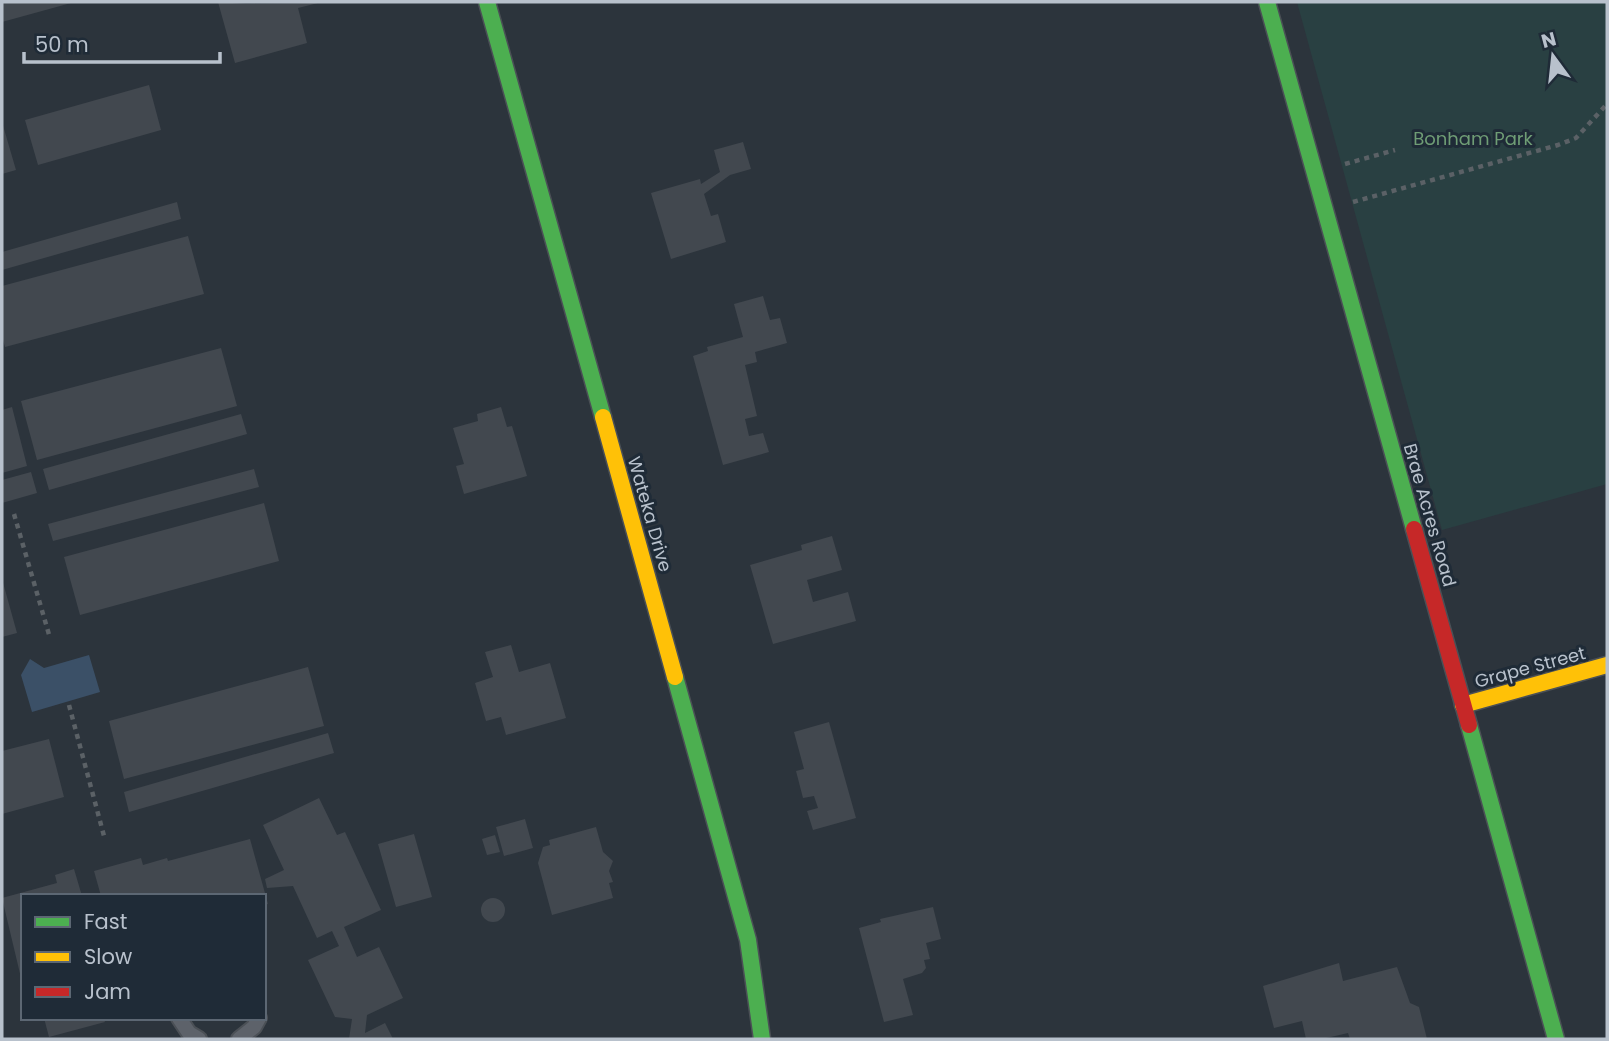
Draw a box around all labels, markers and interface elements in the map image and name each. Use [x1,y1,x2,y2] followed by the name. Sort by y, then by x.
[24,21,220,65] scale bar
[1518,21,1588,91] north arrow
[1538,25,1559,55] text: N
[35,30,89,59] text: 50 m
[1413,126,1534,151] park label: Bonham Park
[1398,441,1462,589] street label: Brae Acres Road
[622,453,678,575] street label: Wateka Drive
[1472,640,1588,694] street label: Grape Street
[21,894,266,1020] legend
[84,907,127,936] text: Fast
[84,942,132,971] text: Slow
[84,977,131,1006] text: Jam

